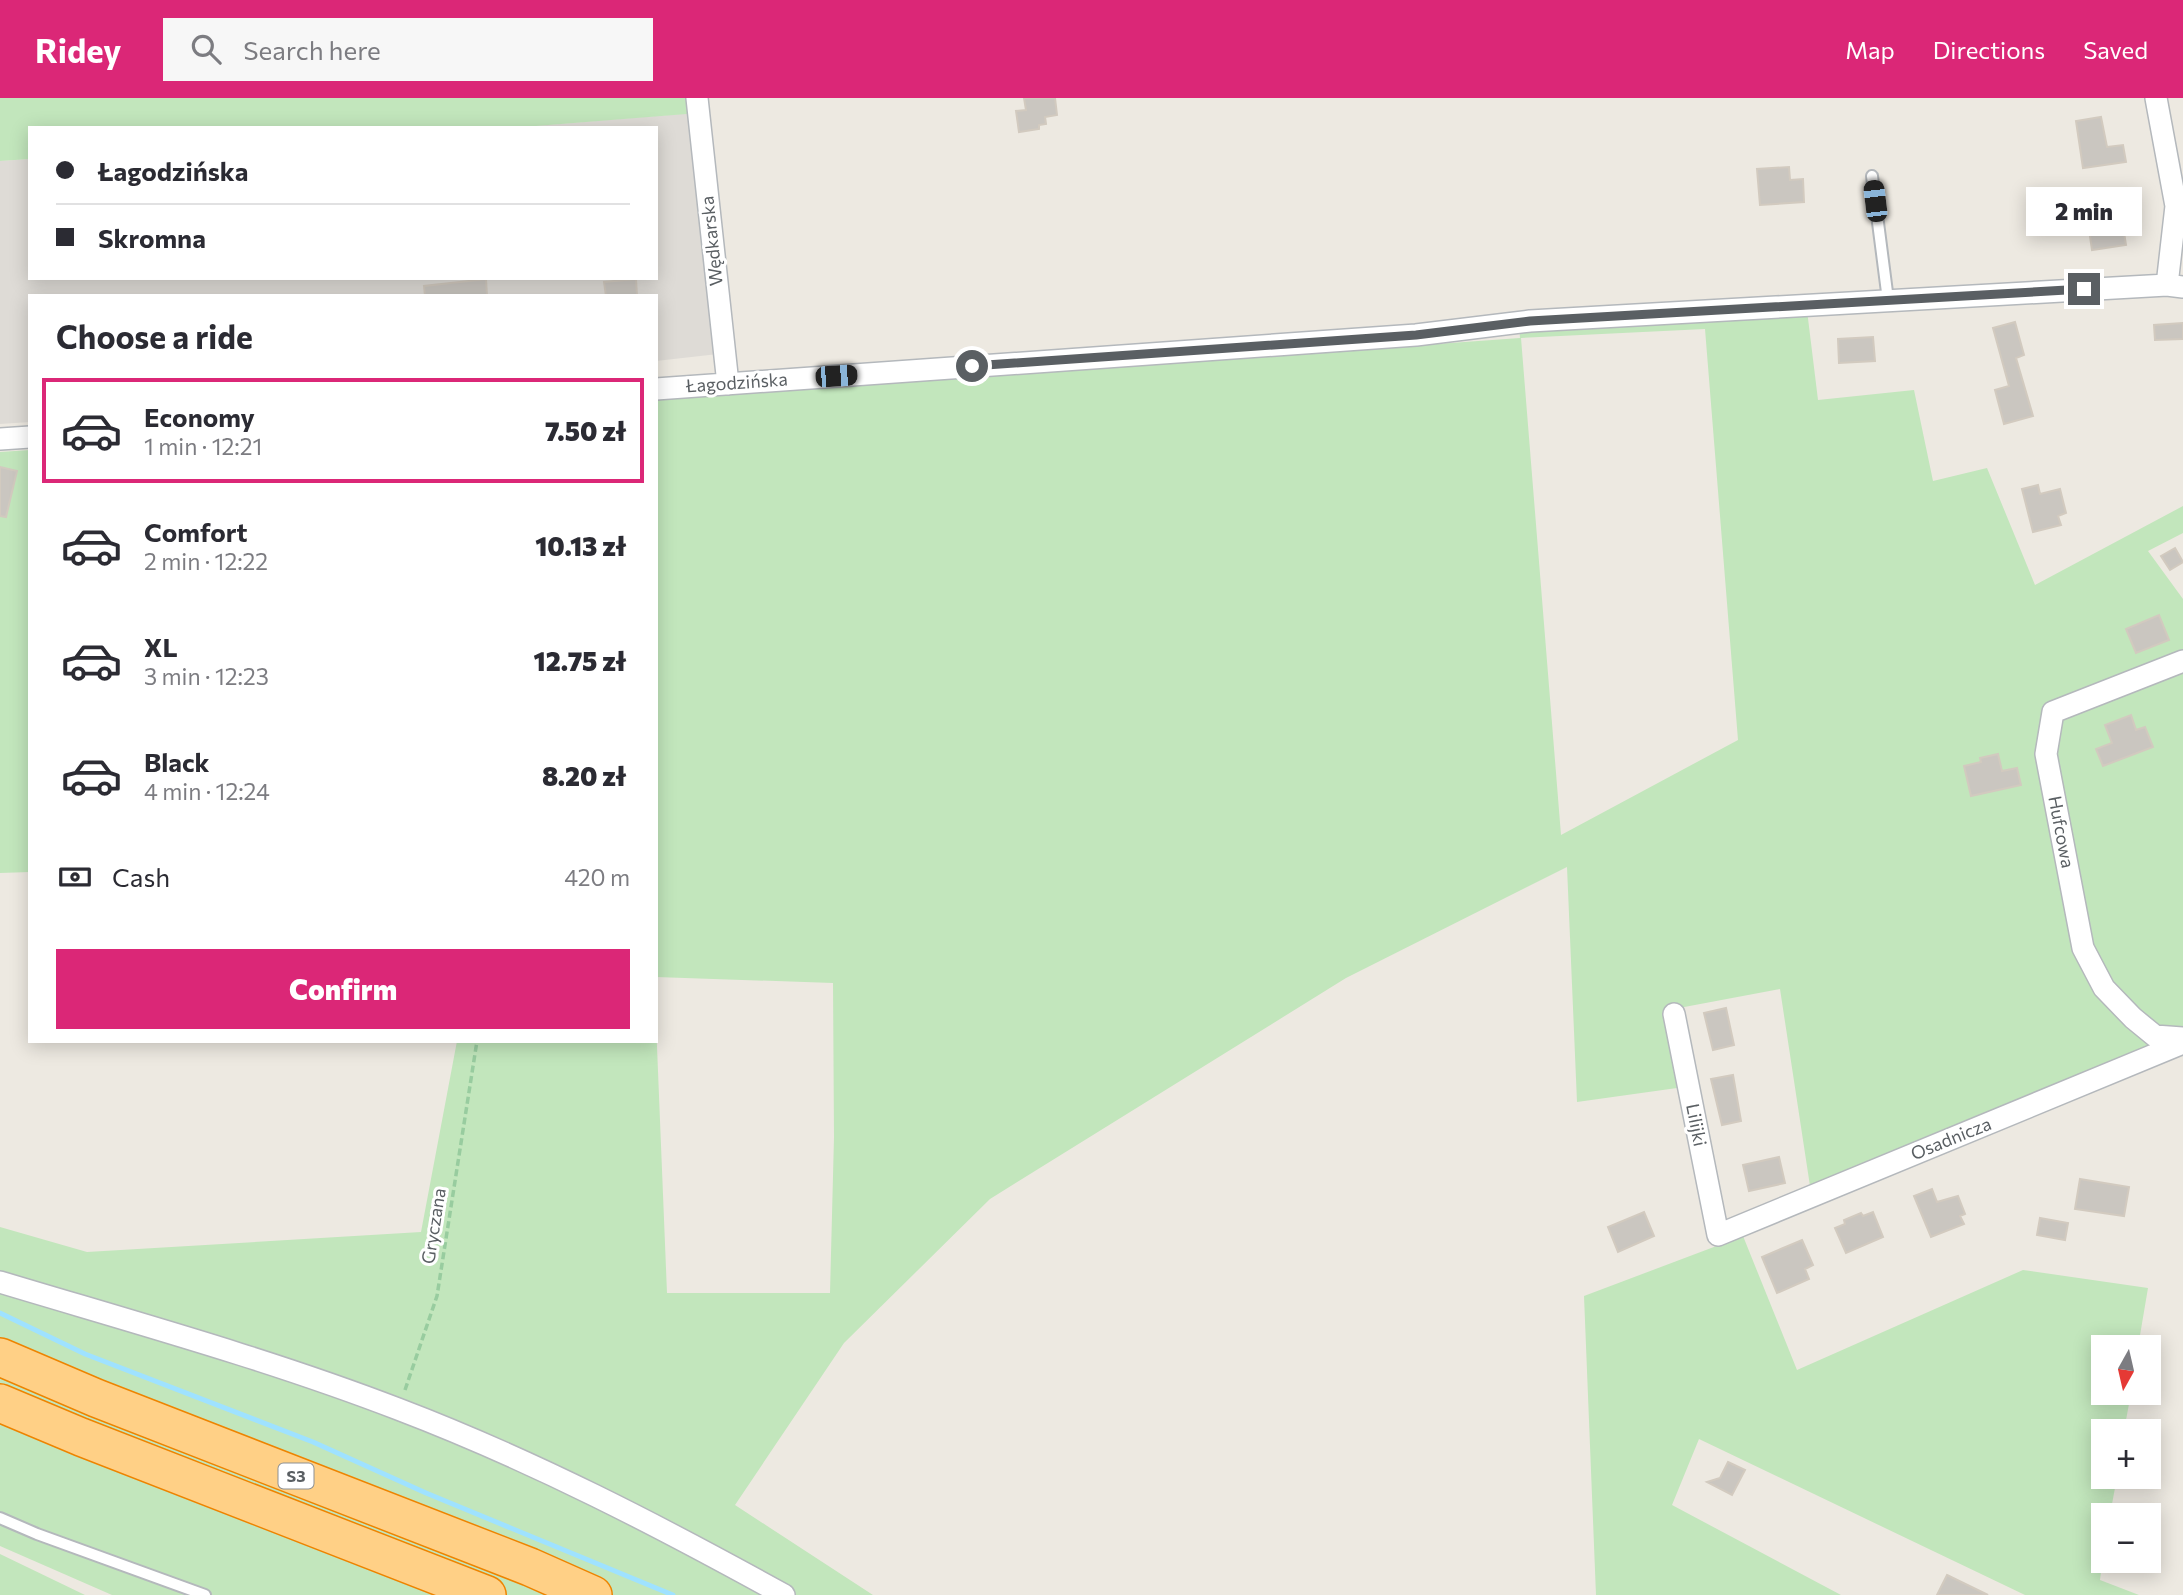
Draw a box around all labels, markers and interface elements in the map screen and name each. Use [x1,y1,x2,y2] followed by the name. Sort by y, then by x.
[163,18,653,81] search box
[35,29,121,70] text: Ridey
[187,30,225,68] icon: search
[243,34,381,65] text: Search here
[1845,35,1895,64] text: Map
[1933,35,2045,64] text: Directions
[2083,35,2148,64] text: Saved
[98,155,248,186] text: Łagodzińska
[1863,179,1888,223] car
[2026,188,2142,236] callout: 2 min
[695,195,727,287] street label: Wędkarska
[2055,197,2113,225] text: 2 min
[98,222,206,253] text: Skromna
[2068,273,2100,305] route end
[56,316,253,356] text: Choose a ride
[956,350,988,382] route start
[815,364,858,388] car
[684,367,788,397] street label: Łagodzińska
[60,399,123,462] icon: car
[144,401,255,432] text: Economy
[545,415,626,446] text: 7.50 zł
[144,432,262,460] text: 1 min · 12:21
[60,514,123,577] icon: car
[144,516,247,547] text: Comfort
[535,530,626,561] text: 10.13 zł
[144,547,268,575] text: 2 min · 12:22
[60,629,123,692] icon: car
[144,631,178,662] text: XL
[534,645,626,676] text: 12.75 zł
[144,662,269,690] text: 3 min · 12:23
[60,744,123,807] icon: car
[144,746,210,777] text: Black
[542,760,626,791] text: 8.20 zł
[144,777,270,805] text: 4 min · 12:24
[2044,794,2080,870] street label: Hufcowa
[56,858,94,896] icon: cash
[112,861,170,892] text: Cash
[564,863,630,891] text: 420 m
[56,949,630,1029] button: Confirm
[1682,1102,1712,1148] street label: Lilijki
[1907,1112,1994,1164] street label: Osadnicza
[416,1186,450,1265] street label: Gryczana
[2091,1335,2161,1405] north arrow
[2091,1335,2161,1573] map controls
[2091,1419,2161,1489] button: +
[278,1464,314,1488] road number: S3
[2091,1503,2161,1573] button: −

